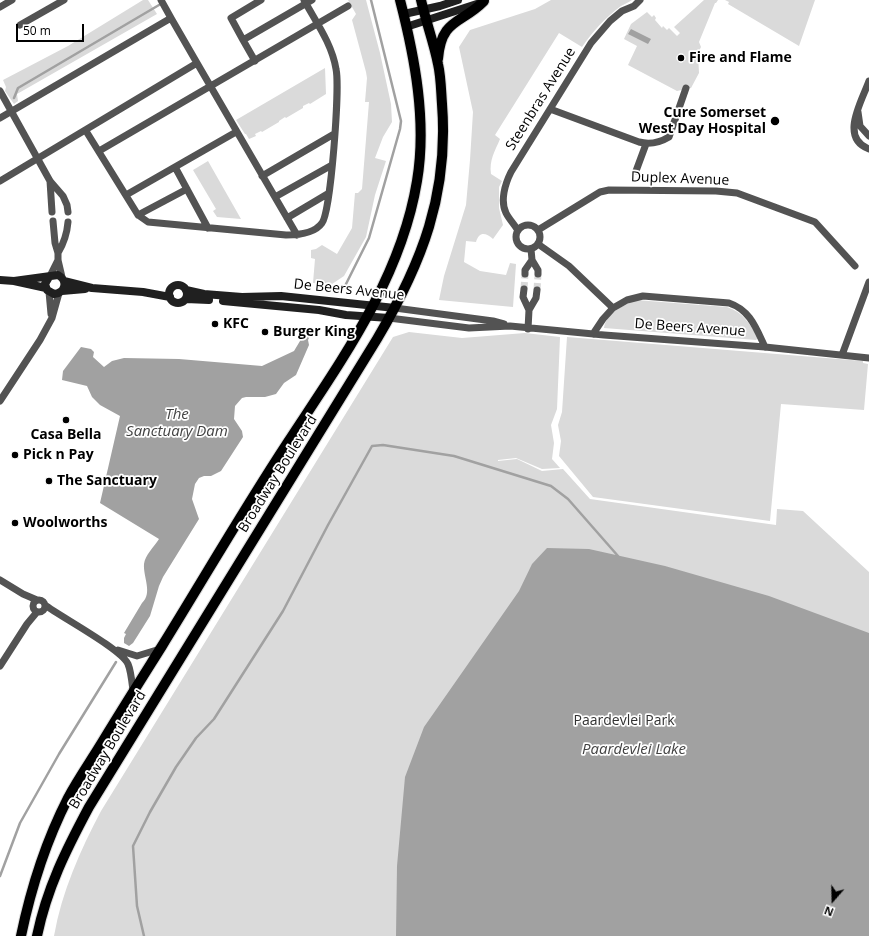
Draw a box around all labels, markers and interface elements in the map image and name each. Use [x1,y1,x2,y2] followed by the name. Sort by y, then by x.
[18,16,86,42] scale bar
[23,22,51,39] text: 50 m
[503,44,579,154] street label: Steenbras Avenue
[689,50,792,66] place label: Fire and Flame
[676,53,686,63] marker: Fire and Flame
[639,105,766,138] place label: Cure Somerset West Day Hospital
[769,115,781,127] marker: Cure Somerset West Day Hospital
[631,169,729,189] street label: Duplex Avenue
[293,276,405,304] street label: De Beers Avenue
[223,316,249,332] place label: KFC
[634,316,746,340] street label: De Beers Avenue
[210,319,220,329] marker: KFC
[273,324,355,340] place label: Burger King
[260,327,270,337] marker: Burger King
[126,406,228,441] water label: The Sanctuary Dam
[235,412,321,536] street label: Broadway Boulevard
[61,415,71,425] marker: Casa Bella
[30,427,102,443] place label: Casa Bella
[23,447,94,463] place label: Pick n Pay
[10,450,20,460] marker: Pick n Pay
[57,473,157,489] place label: The Sanctuary
[44,476,54,486] marker: The Sanctuary
[23,515,107,531] place label: Woolworths
[10,518,20,528] marker: Woolworths
[66,688,150,812] street label: Broadway Boulevard
[574,713,674,729] park label: Paardevlei Park
[582,741,686,759] water label: Paardevlei Lake
[813,880,853,920] north arrow
[822,903,836,920] text: N

